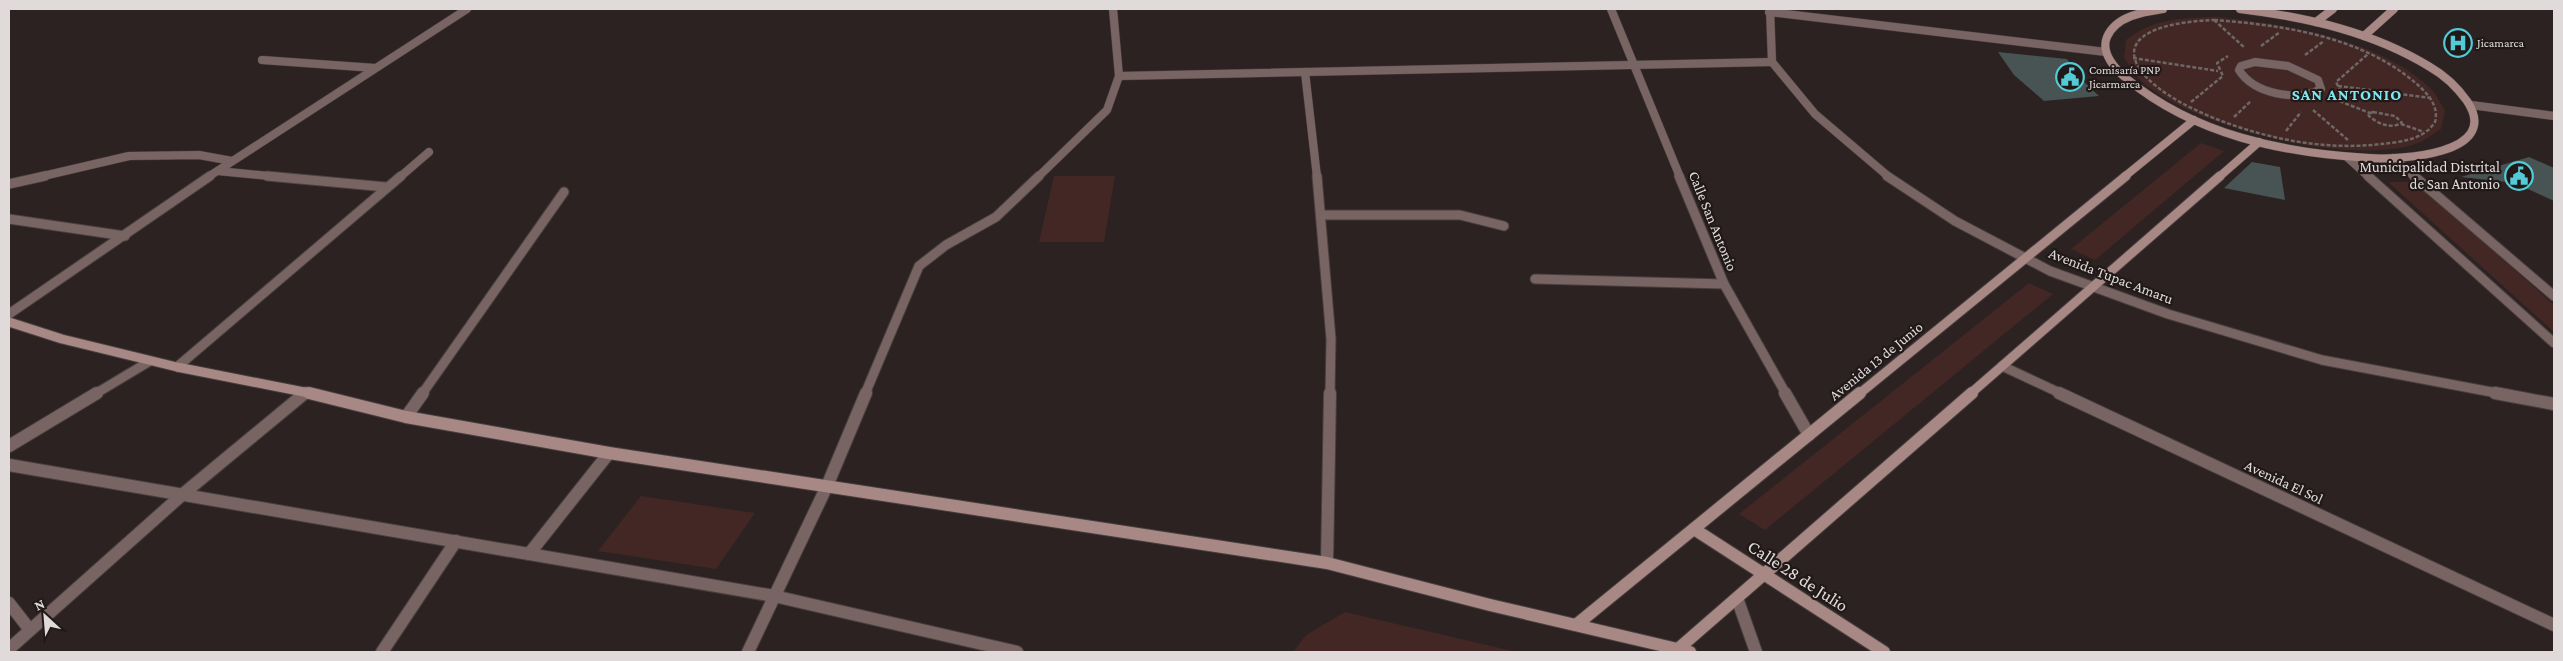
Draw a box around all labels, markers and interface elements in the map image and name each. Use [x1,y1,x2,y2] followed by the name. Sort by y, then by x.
[2443,28,2473,58] hospital icon: Jicamarca
[2476,36,2524,50] place label: Jicamarca
[2055,62,2085,92] public building icon: Comisaría PNP Jicarmarca
[2088,63,2160,91] place label: Comisaría PNP Jicarmarca
[2292,86,2402,103] district label: SAN ANTONIO
[2359,159,2500,192] place label: Municipalidad Distrital de San Antonio
[2504,161,2534,191] public building icon: Municipalidad Distrital de San Antonio
[1686,169,1740,273] street label: Calle San Antonio
[2046,245,2175,308] street label: Avenida Tupac Amaru
[1826,318,1926,404] street label: Avenida 13 de Junio
[2242,457,2326,507] street label: Avenida El Sol
[1744,536,1852,616] street label: Calle 28 de Julio
[20,591,70,641] north arrow
[32,595,48,614] text: N

